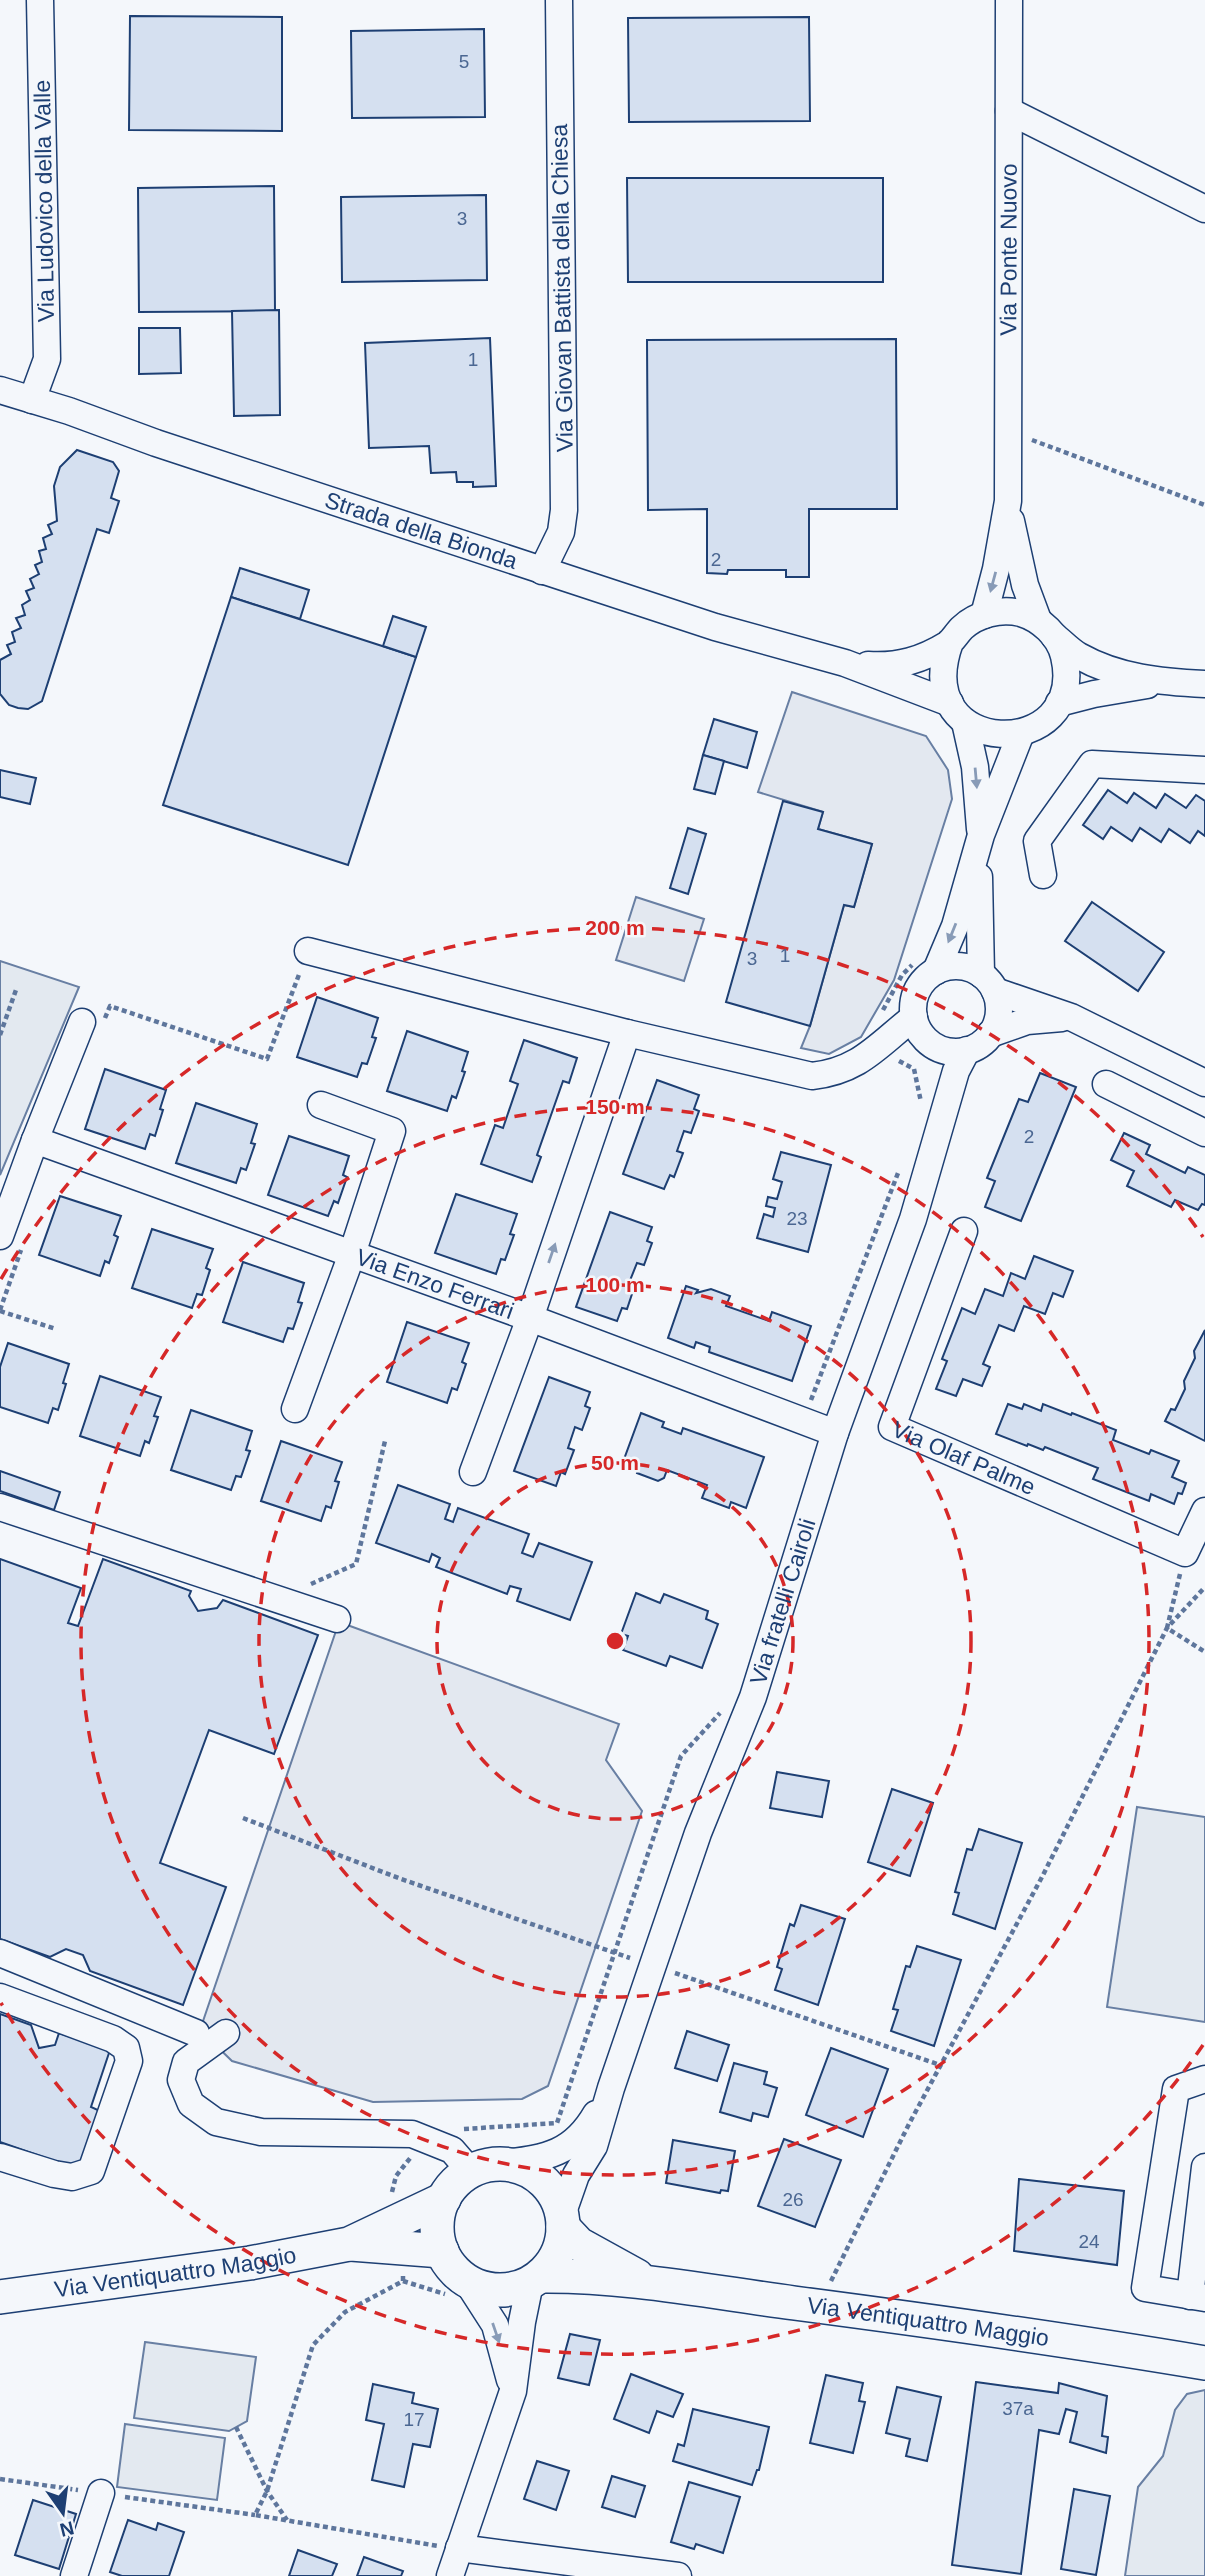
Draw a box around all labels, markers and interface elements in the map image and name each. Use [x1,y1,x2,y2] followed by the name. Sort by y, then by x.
[459,51,469,72] house number: 5
[29,80,59,322] street label: Via Ludovico della Valle
[546,124,578,452] street label: Via Giovan Battista della Chiesa
[995,163,1022,336] street label: Via Ponte Nuovo
[457,208,467,229] house number: 3
[468,349,478,370] house number: 1
[322,487,521,574] street label: Strada della Bionda
[711,549,721,570] house number: 2
[987,572,997,593] one-way arrow
[971,767,982,789] one-way arrow
[585,916,645,939] text: 200 m
[947,922,958,943] one-way arrow
[780,945,790,966] house number: 1
[747,948,757,969] house number: 3
[585,1095,645,1118] text: 150 m
[1024,1126,1034,1147] house number: 2
[786,1208,808,1229] house number: 23
[547,1243,558,1264] one-way arrow
[352,1244,517,1324] street label: Via Enzo Ferrari
[585,1273,645,1296] text: 100 m
[888,1416,1039,1500] street label: Via Olaf Palme
[591,1451,639,1474] text: 50 m
[745,1515,821,1688] street label: Via fratelli Cairoli
[603,1629,627,1653] centre of rings
[782,2189,804,2210] house number: 26
[1078,2231,1100,2252] house number: 24
[53,2241,298,2302] street label: Via Ventiquattro Maggio
[806,2292,1051,2351] street label: Via Ventiquattro Maggio
[491,2322,502,2343] one-way arrow
[1002,2398,1034,2419] house number: 37a
[403,2409,425,2430] house number: 17
[28,2478,98,2548] north arrow
[58,2517,76,2541] text: N

